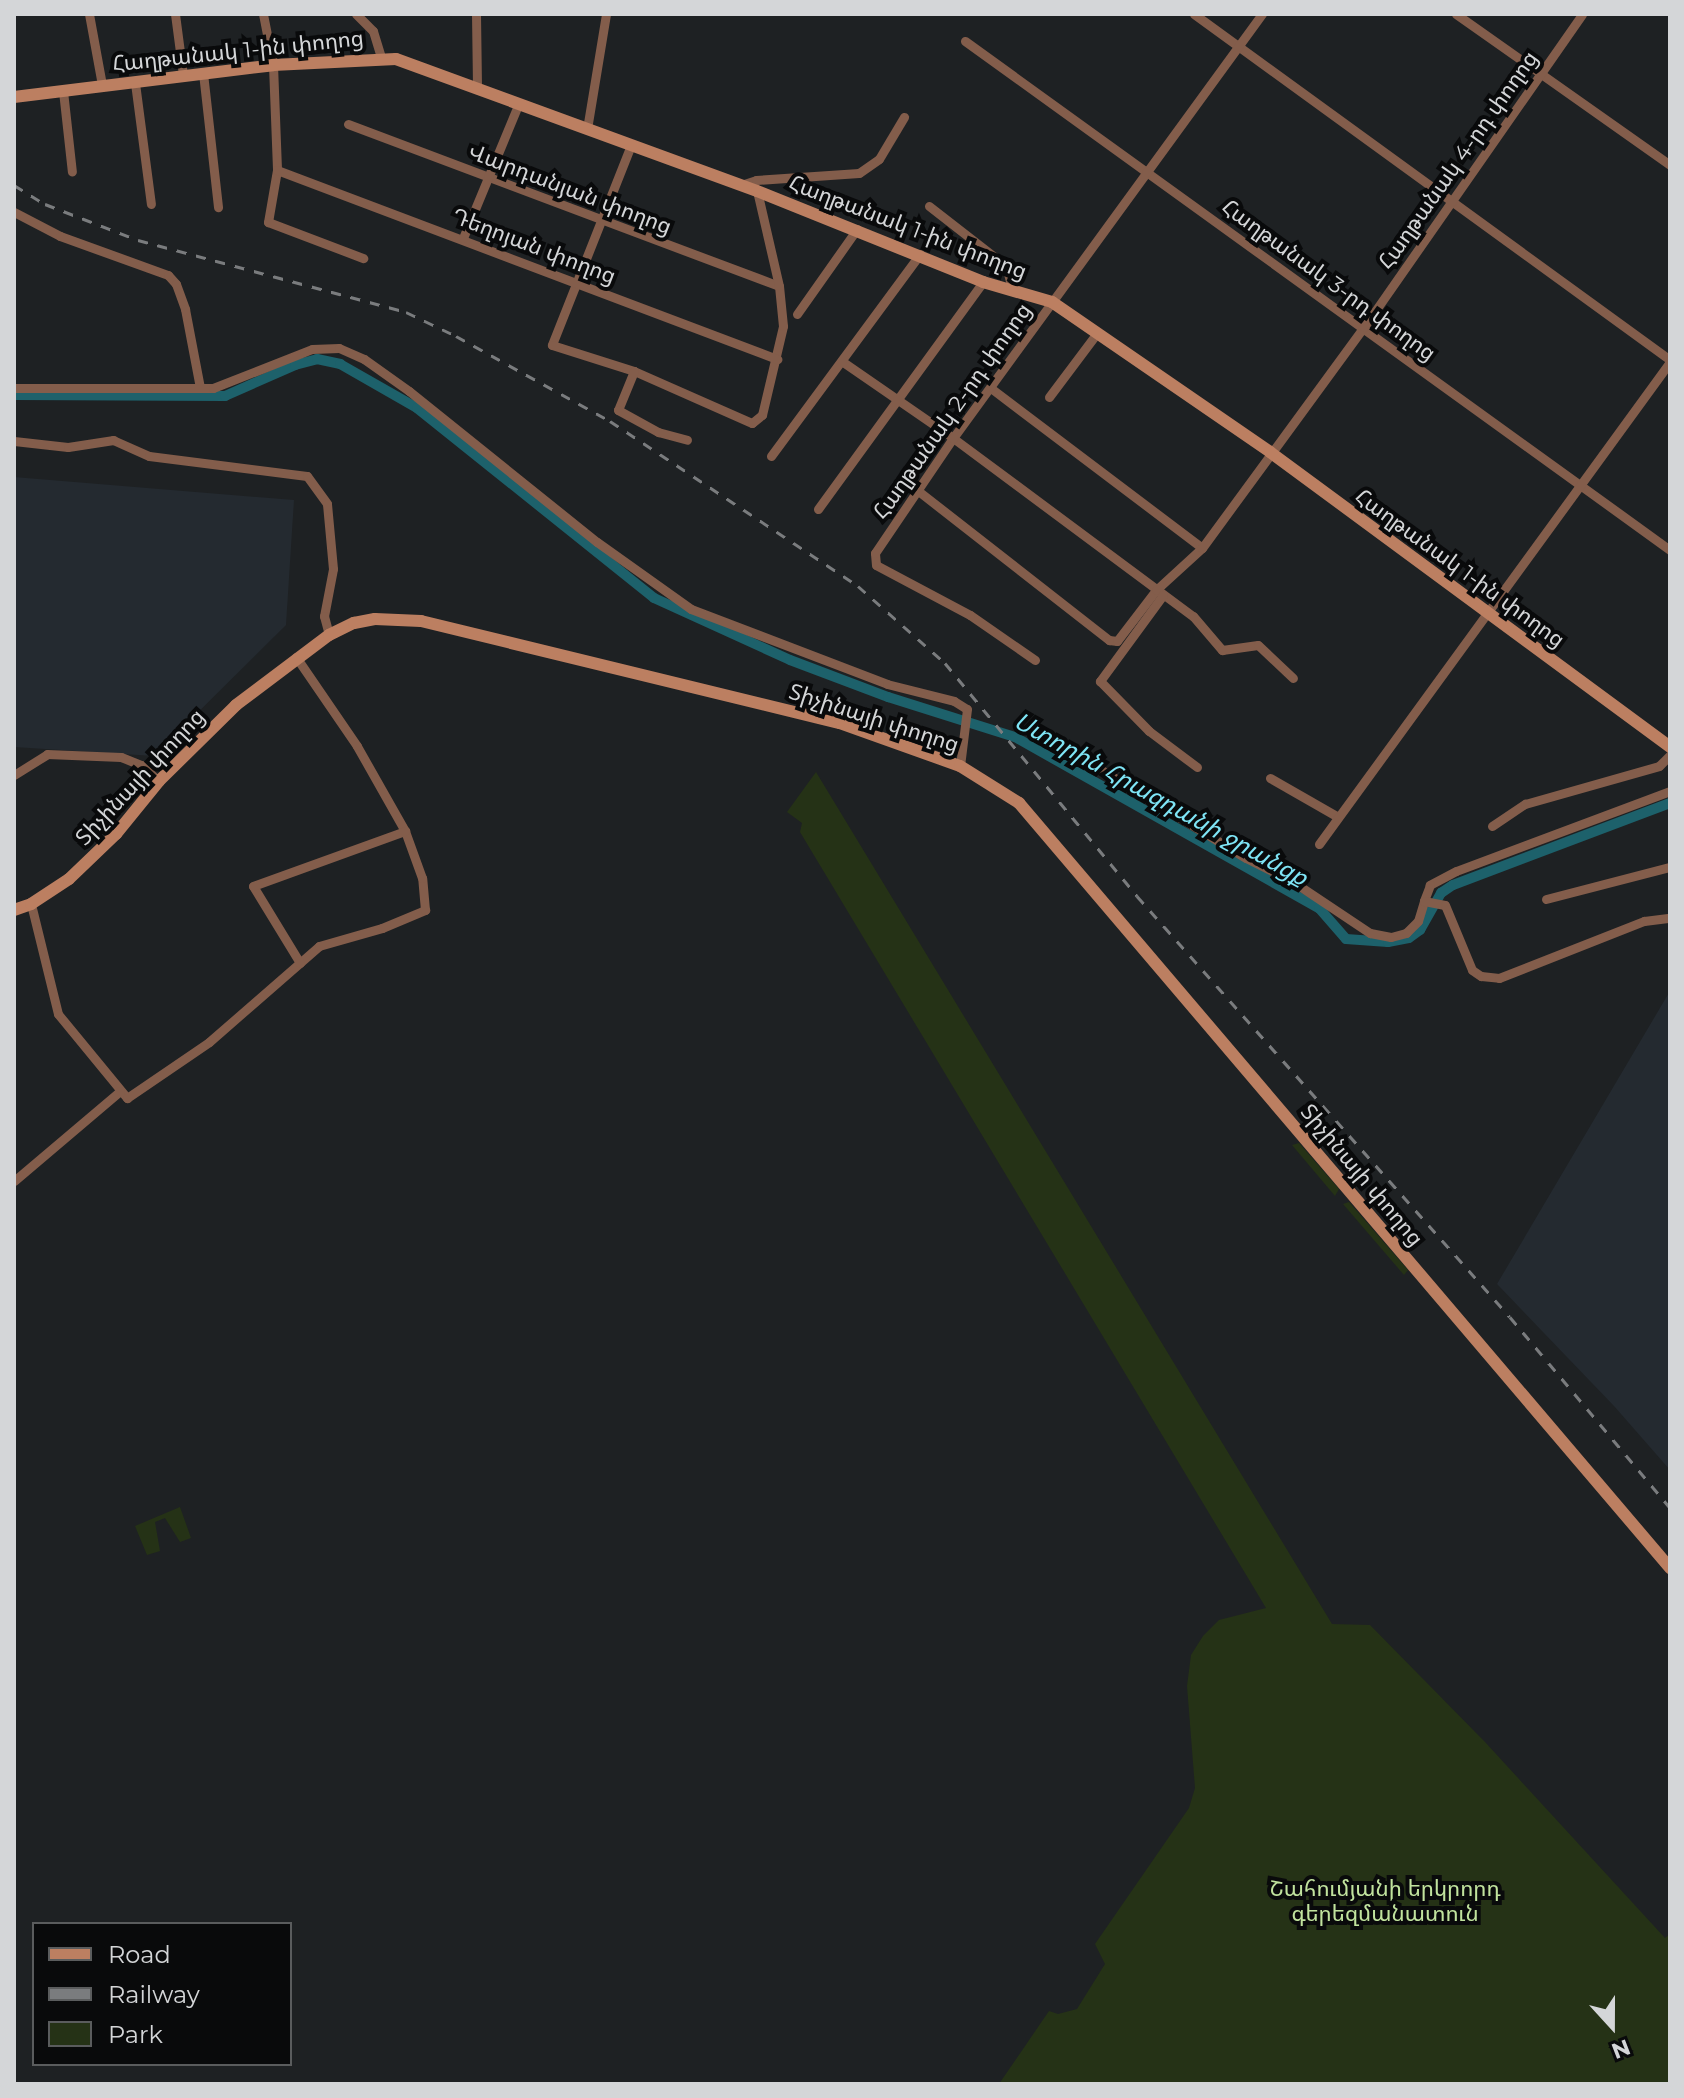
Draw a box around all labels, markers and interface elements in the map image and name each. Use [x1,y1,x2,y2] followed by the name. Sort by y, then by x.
[111,25,365,77] street label: Հաղթանակ 1-ին փողոց
[1373,46,1543,274] street label: Հաղթանակ 4-րդ փողոց
[465,138,675,240] street label: Վարդանյան փողոց
[785,169,1031,285] street label: Հաղթանակ 1-ին փողոց
[1217,194,1441,366] street label: Հաղթանակ 3-րդ փողոց
[448,203,620,289] street label: Դեղոյան փողոց
[867,298,1037,524] street label: Հաղթանակ 2-րդ փողոց
[1350,483,1570,653] street label: Հաղթանակ 1-ին փողոց
[786,678,962,758] street label: Տիչինայի փողոց
[70,703,210,851] street label: Տիչինայի փողոց
[1009,706,1313,892] water label: Ստորին Հրազդանի ջրանցք
[1295,1099,1429,1251] street label: Տիչինայի փողոց
[1269,1875,1501,1926] park label: Շահումյանի երկրորդ գերեզմանատուն
[32,1922,292,2066] legend
[108,1940,171,1969] text: Road
[108,1980,200,2009] text: Railway
[1572,1986,1652,2066] north arrow
[108,2020,163,2049] text: Park
[1608,2033,1634,2065] text: N

